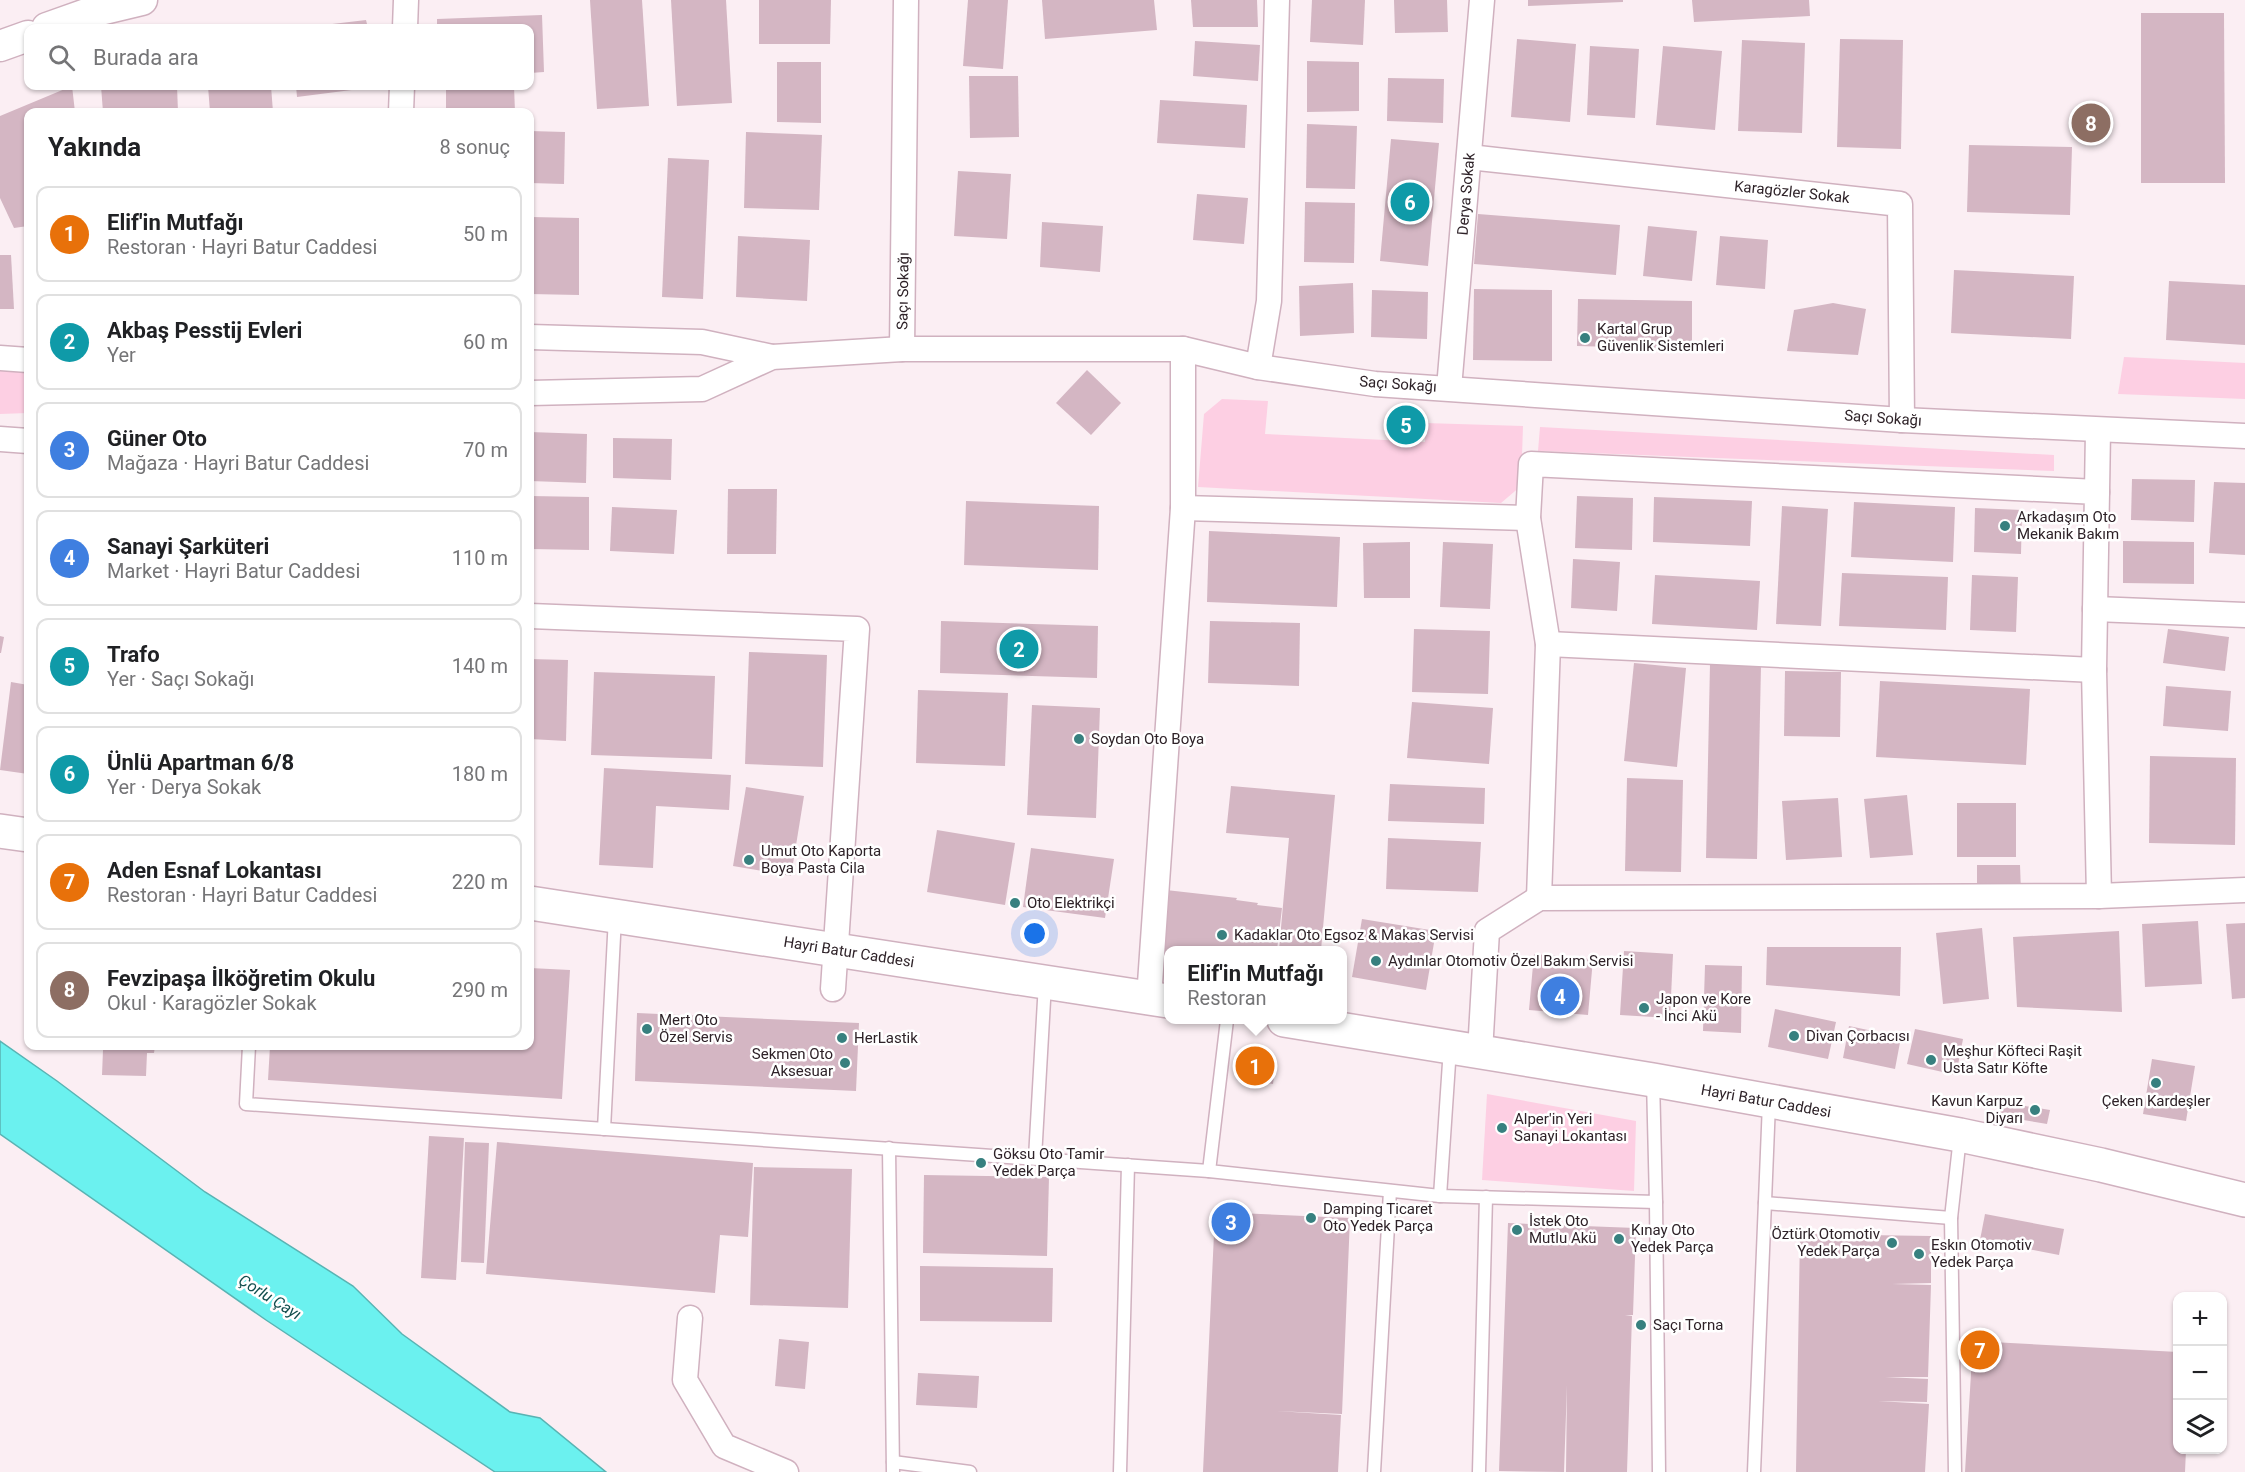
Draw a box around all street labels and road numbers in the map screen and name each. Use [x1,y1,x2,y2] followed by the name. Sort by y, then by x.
[1453,152,1479,236] street label: Derya Sokak
[1733,177,1851,207] street label: Karagözler Sokak
[893,252,913,330] street label: Saçı Sokağı
[1359,372,1437,396] street label: Saçı Sokağı
[1844,406,1922,430] street label: Saçı Sokağı
[782,933,916,971] street label: Hayri Batur Caddesi
[1699,1081,1833,1121] street label: Hayri Batur Caddesi

